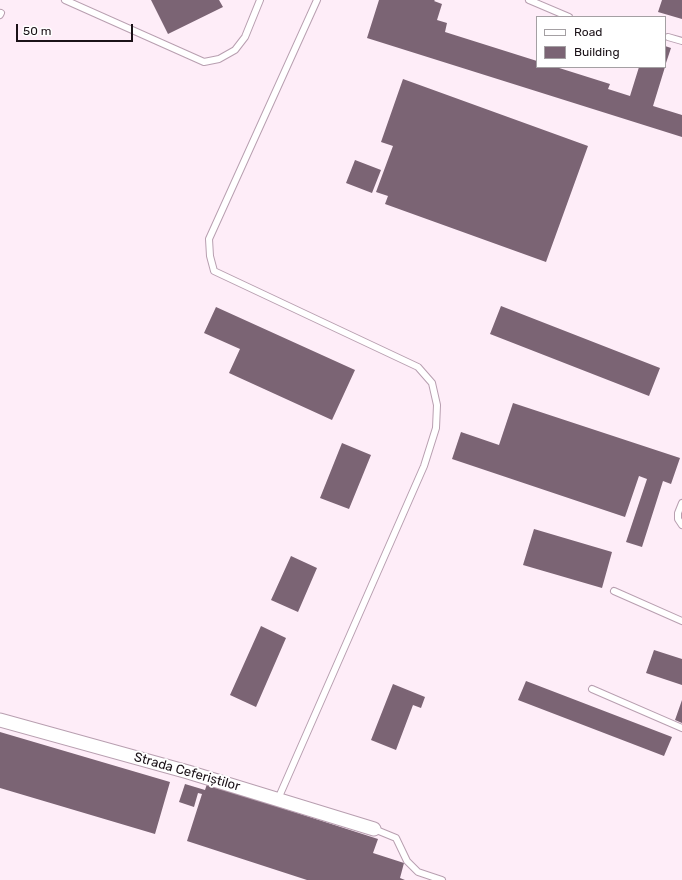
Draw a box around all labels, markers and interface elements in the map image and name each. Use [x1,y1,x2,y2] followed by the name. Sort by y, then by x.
[18,16,135,42] scale bar
[536,16,666,68] legend
[23,24,51,38] text: 50 m
[574,25,602,39] text: Road
[574,45,620,59] text: Building
[132,749,242,795] street label: Strada Ceferiștilor

